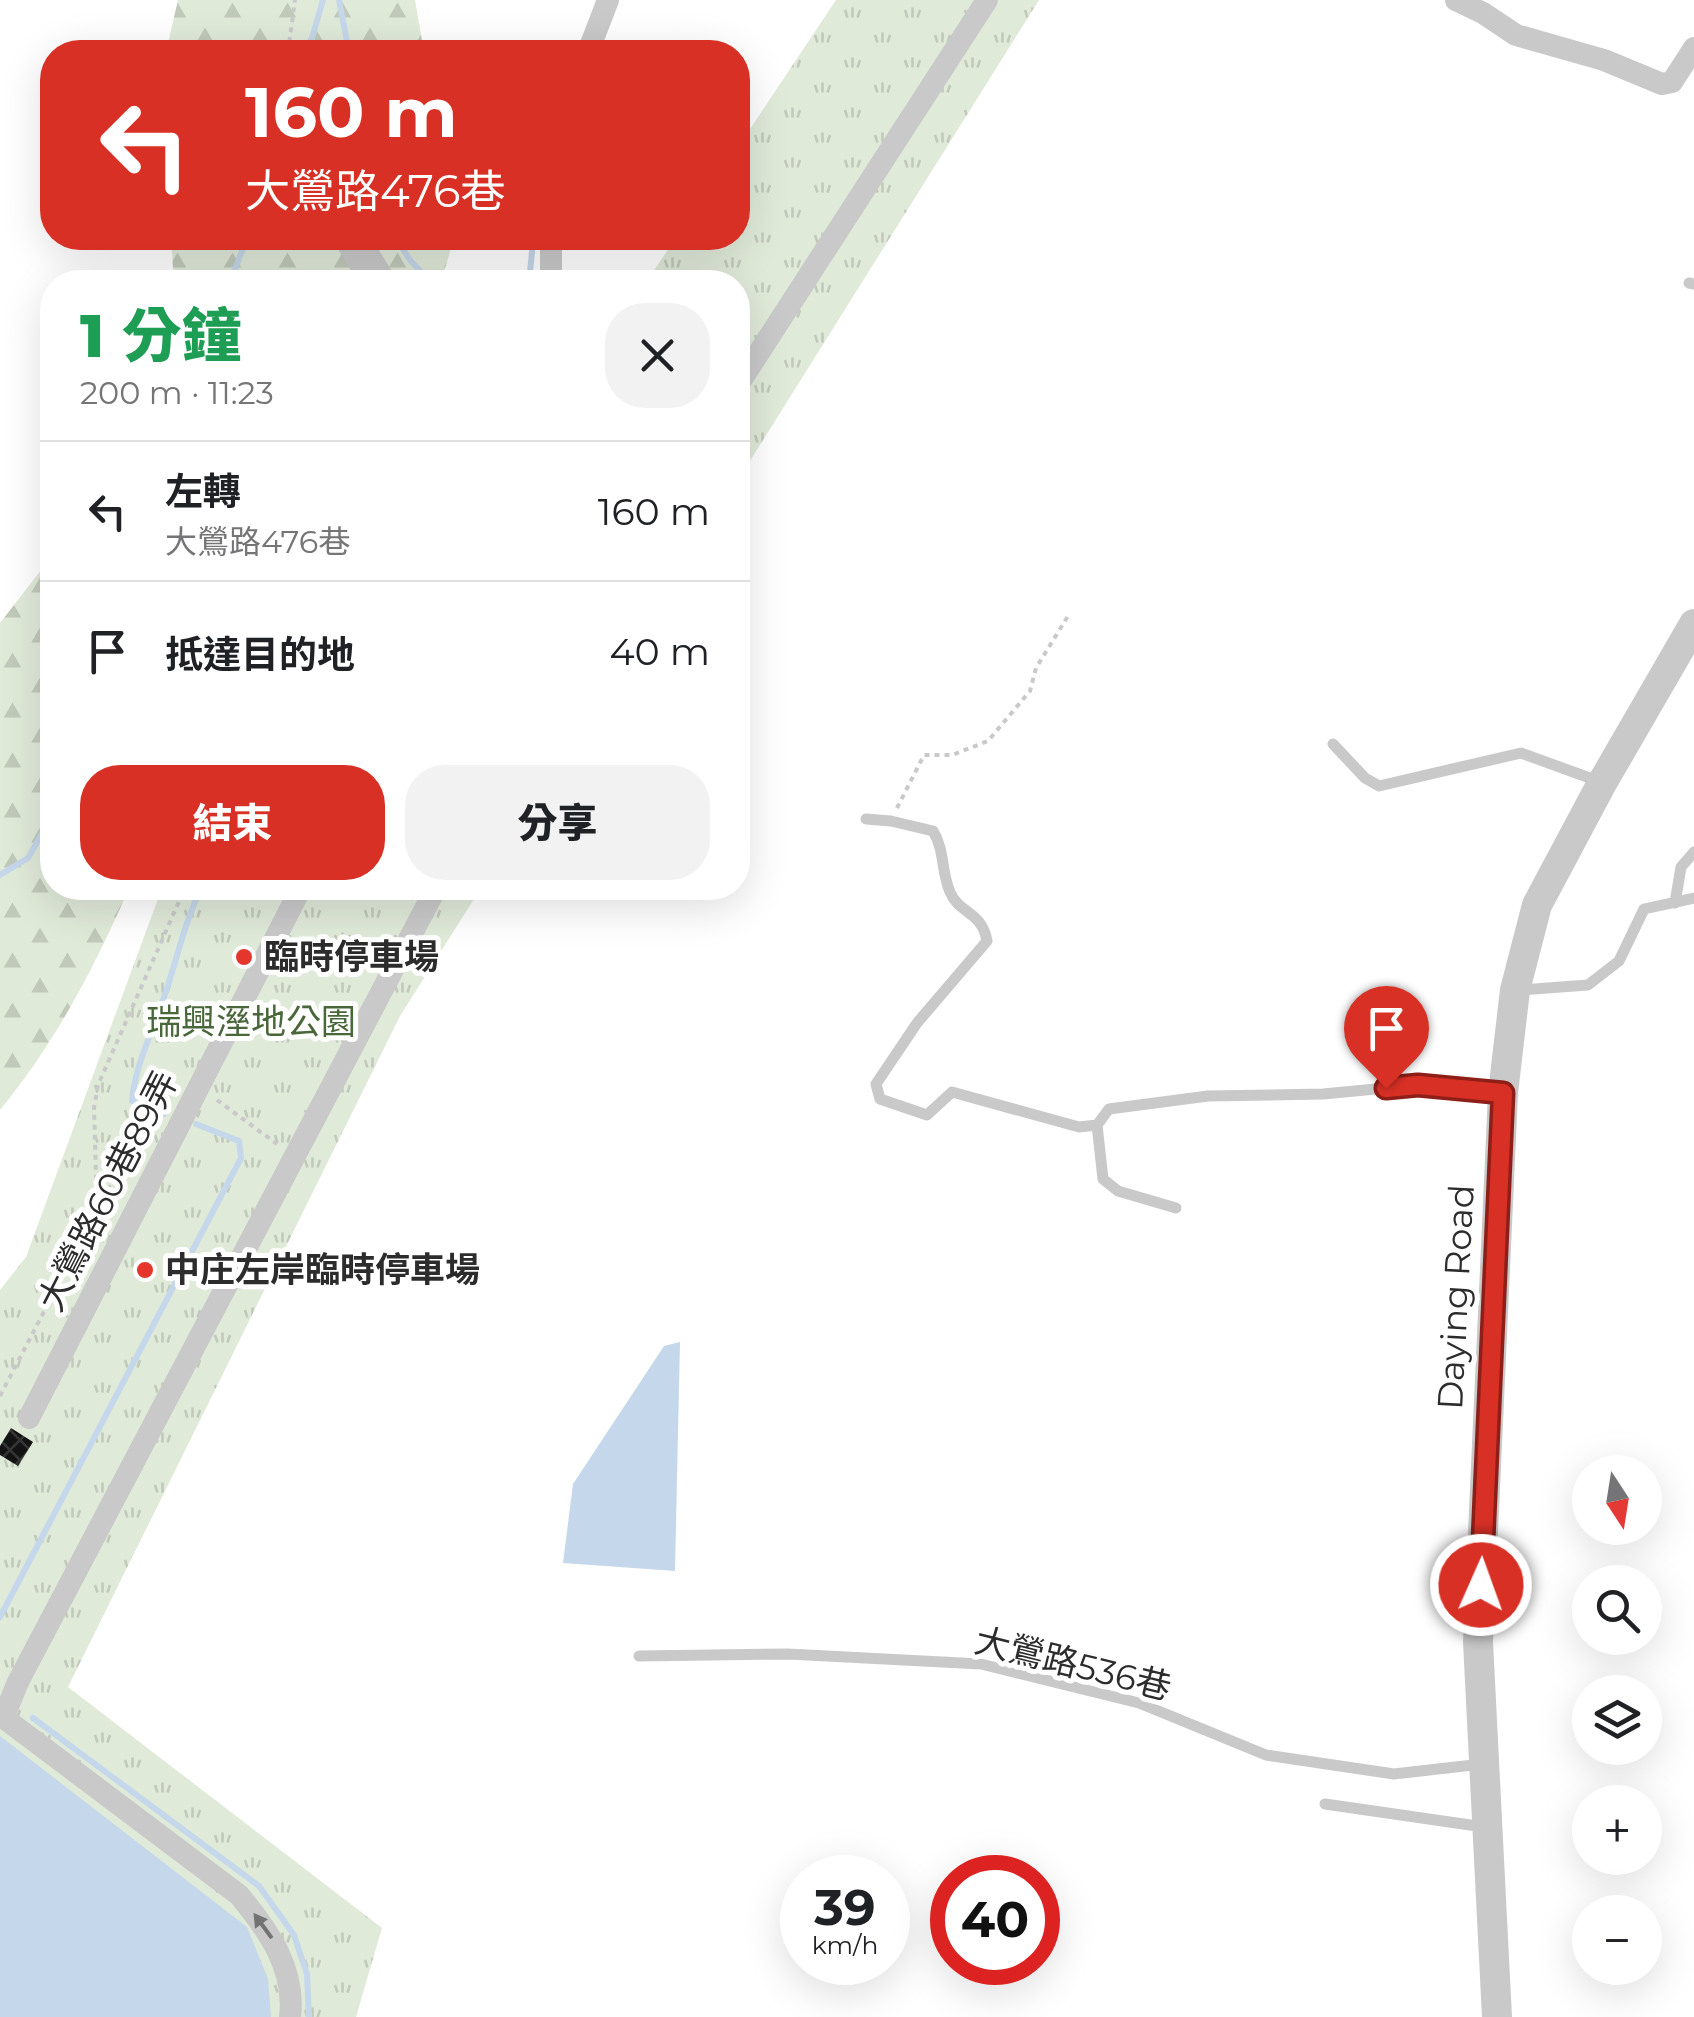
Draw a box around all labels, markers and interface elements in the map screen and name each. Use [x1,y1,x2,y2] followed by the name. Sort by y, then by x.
[245,69,458,155] text: 160 m
[80,80,210,210] icon: left
[245,163,506,218] text: 大鶯路476巷
[80,299,242,372] text: 1 分鐘
[605,303,710,408] button: close
[80,373,274,412] text: 200 m · 11:23
[165,468,241,515] text: 左轉
[80,484,135,539] icon: left
[598,488,710,535] text: 160 m
[165,522,350,561] text: 大鶯路476巷
[80,624,135,679] icon: arrive
[609,628,710,675] text: 40 m
[165,631,355,678] text: 抵達目的地
[80,765,385,880] button: 結束
[405,765,710,880] button: 分享
[264,935,439,978] place label: 臨時停車場
[233,946,255,968] marker: 臨時停車場
[1344,986,1429,1089] pin
[146,1000,356,1043] park label: 瑞興溼地公園
[1359,1001,1414,1056] icon: arrive
[29,1064,186,1318] street label: 大鶯路60巷89弄
[1428,1183,1483,1411] street label: Daying Road
[165,1248,480,1291] place label: 中庄左岸臨時停車場
[134,1259,156,1281] marker: 中庄左岸臨時停車場
[1572,1455,1662,1545] north arrow
[1572,1455,1662,1985] map controls
[1429,1533,1533,1637] position arrow
[1572,1565,1662,1655] button: search
[971,1618,1176,1709] street label: 大鶯路536巷
[1572,1675,1662,1765] button: layers
[1572,1785,1662,1875] button: +
[930,1855,1060,1985] speed limit sign: 40
[814,1877,876,1938] text: 39
[1572,1895,1662,1985] button: −
[254,1913,273,1939] one-way arrow
[812,1930,878,1960] text: km/h

